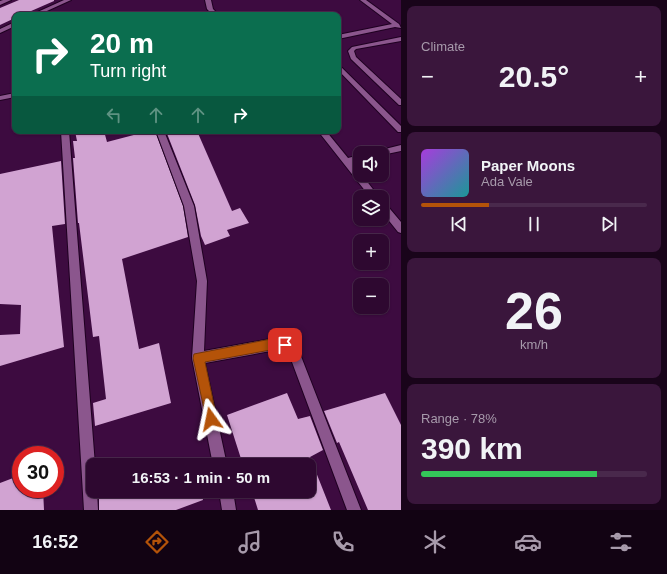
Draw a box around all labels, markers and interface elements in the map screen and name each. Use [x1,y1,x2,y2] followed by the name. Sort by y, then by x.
[24,28,76,80] icon: right
[90,28,154,59] text: 20 m
[421,39,465,54] text: Climate
[499,60,569,93] text: 20.5°
[90,61,166,81] text: Turn right
[421,64,434,89] text: −
[634,64,647,89] text: +
[103,104,125,126] icon: left
[145,104,167,126] icon: ahead
[187,104,209,126] icon: ahead
[229,104,251,126] icon: right
[353,146,389,314] map controls
[353,146,389,182] button: sound
[481,157,575,174] text: Paper Moons
[481,174,533,189] text: Ada Vale
[353,190,389,226] button: layers
[448,213,470,235] icon: previous
[523,213,545,235] icon: pause
[598,213,620,235] icon: next
[353,234,389,270] button: +
[353,278,389,314] button: −
[505,282,563,340] text: 26
[268,328,302,362] pin
[274,334,296,356] icon: arrive
[520,337,548,352] text: km/h
[190,398,232,440] position arrow
[421,411,497,426] text: Range · 78%
[421,432,523,465] text: 390 km
[12,446,64,498] speed limit sign: 30
[132,469,270,486] text: 16:53 · 1 min · 50 m
[143,528,171,556] icon: directions
[236,528,264,556] icon: music
[329,528,357,556] icon: phone
[421,528,449,556] icon: climate
[514,528,542,556] icon: car
[607,528,635,556] icon: filters
[32,532,78,552] text: 16:52

